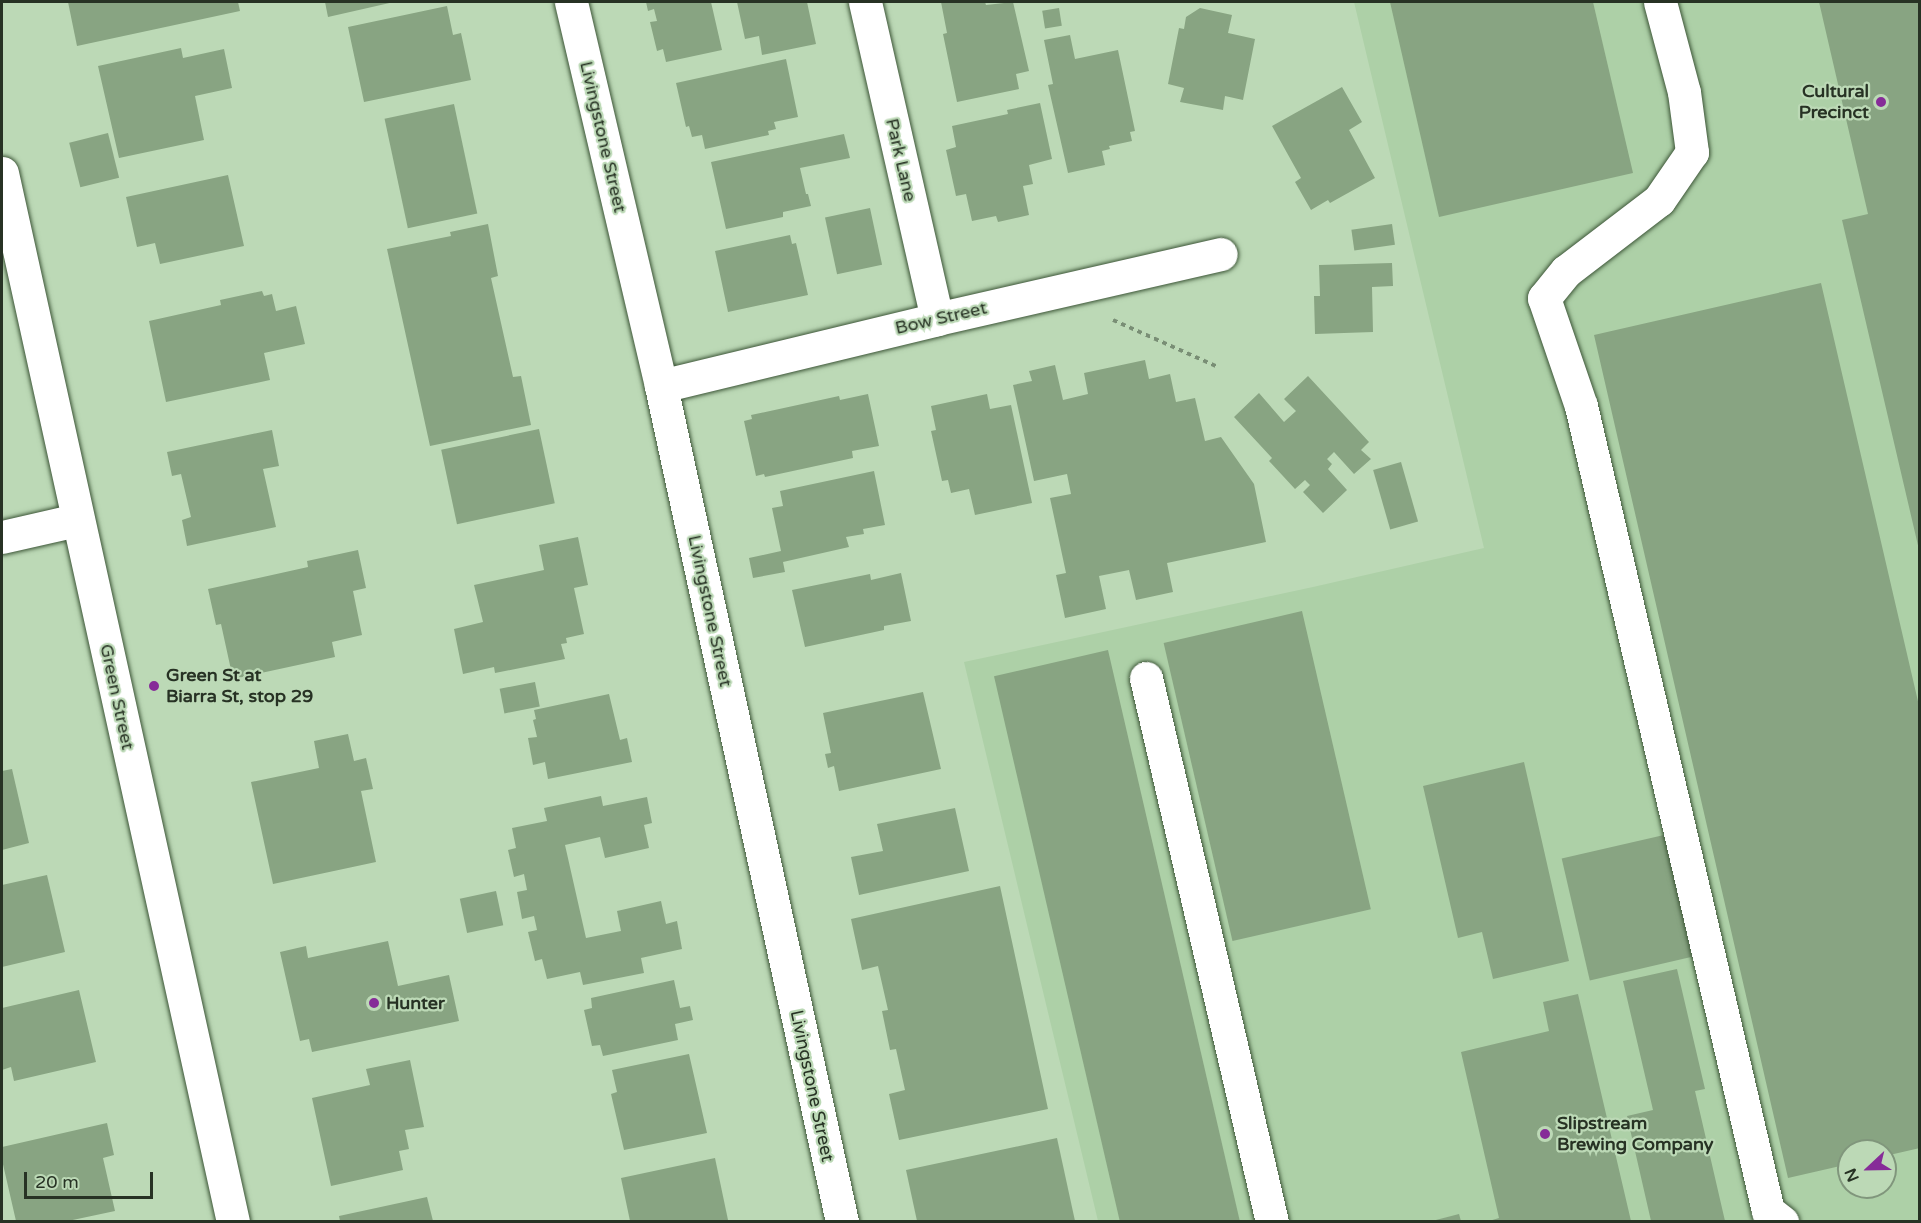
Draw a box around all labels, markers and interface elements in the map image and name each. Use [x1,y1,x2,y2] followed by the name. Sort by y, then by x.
[575,59,631,215] street label: Livingstone Street
[1799,81,1869,124] place label: Cultural Precinct
[1874,95,1888,109] marker: Cultural Precinct
[881,116,921,204] street label: Park Lane
[893,297,989,339] street label: Bow Street
[683,533,737,689] street label: Livingstone Street
[95,642,139,752] street label: Green Street
[166,665,313,708] place label: Green St at Biarra St, stop 29
[147,679,161,693] marker: Green St at Biarra St, stop 29
[386,992,445,1014] place label: Hunter
[367,996,381,1010] marker: Hunter
[785,1008,839,1164] street label: Livingstone Street
[1557,1113,1713,1156] place label: Slipstream Brewing Company
[1538,1127,1552,1141] marker: Slipstream Brewing Company
[1837,1139,1897,1199] north arrow
[27,1160,156,1198] scale bar
[1840,1165,1864,1185] text: N
[35,1171,79,1193] text: 20 m

